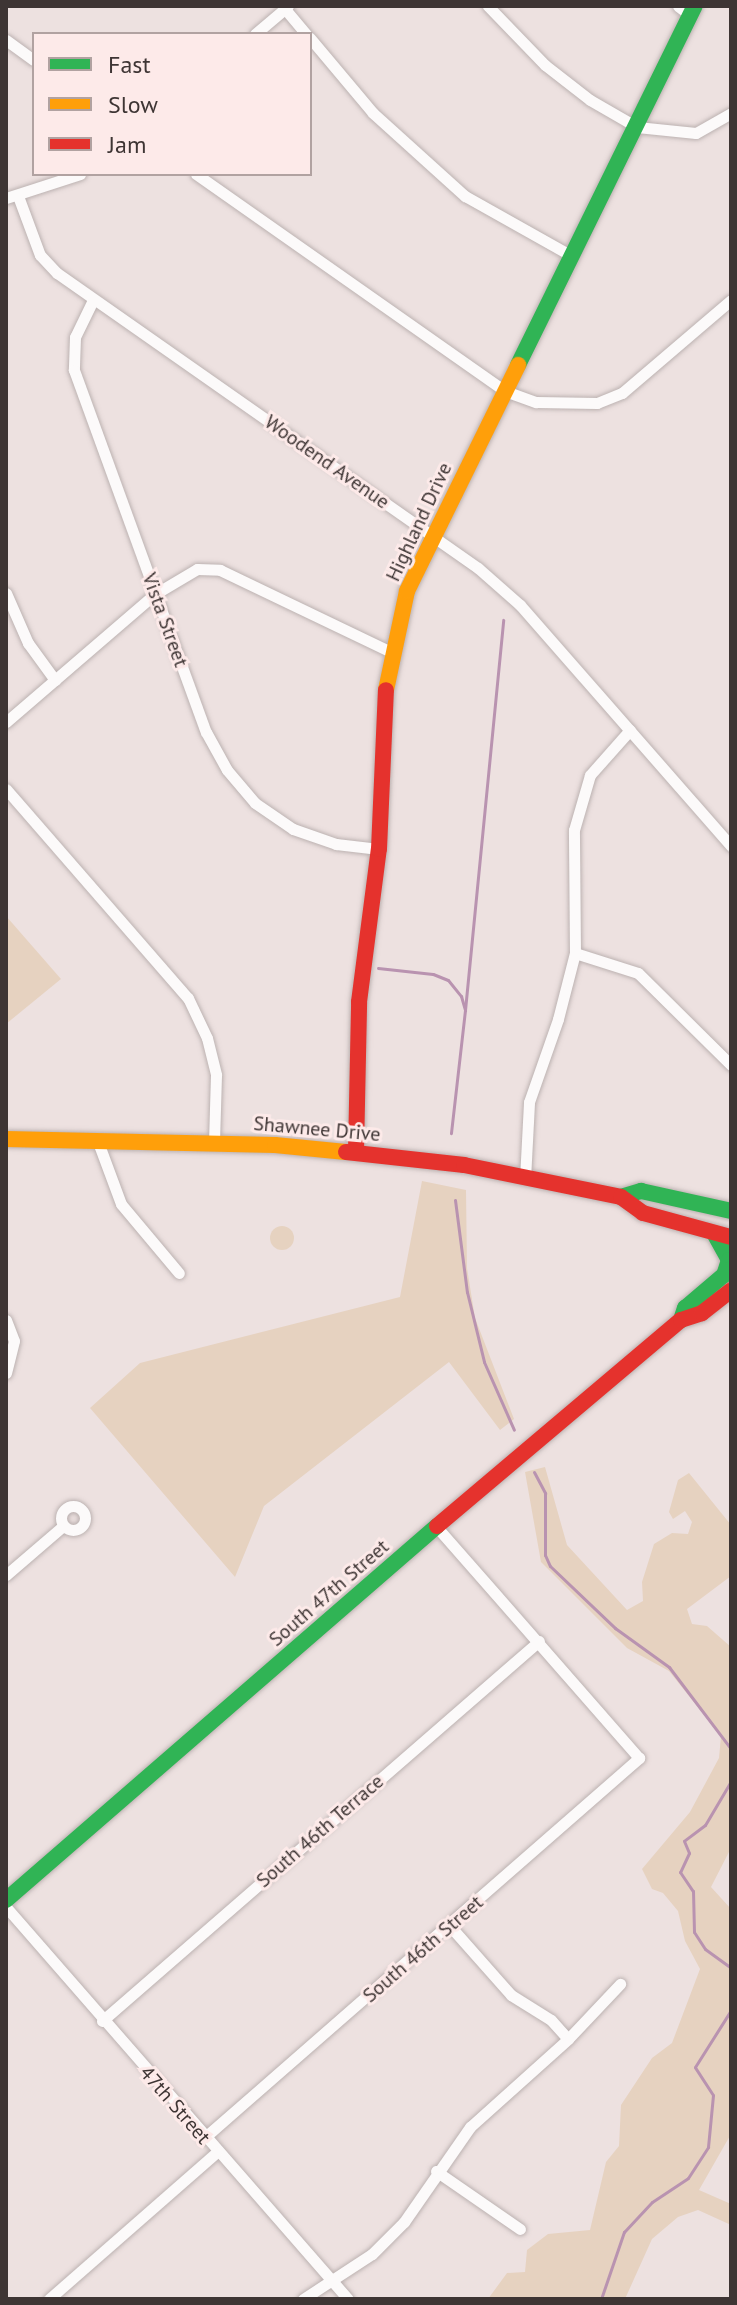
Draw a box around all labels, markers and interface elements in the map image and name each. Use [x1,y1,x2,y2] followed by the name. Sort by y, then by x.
[32,32,312,176] legend
[108,49,151,80] text: Fast
[108,89,158,120] text: Slow
[108,129,146,160] text: Jam
[260,410,394,514] street label: Woodend Avenue
[381,459,457,585] street label: Highland Drive
[137,570,193,670] street label: Vista Street
[253,1111,381,1147] street label: Shawnee Drive
[264,1535,394,1651] street label: South 47th Street
[251,1769,389,1893] street label: South 46th Terrace
[358,1890,488,2008] street label: South 46th Street
[135,2061,215,2149] street label: 47th Street

